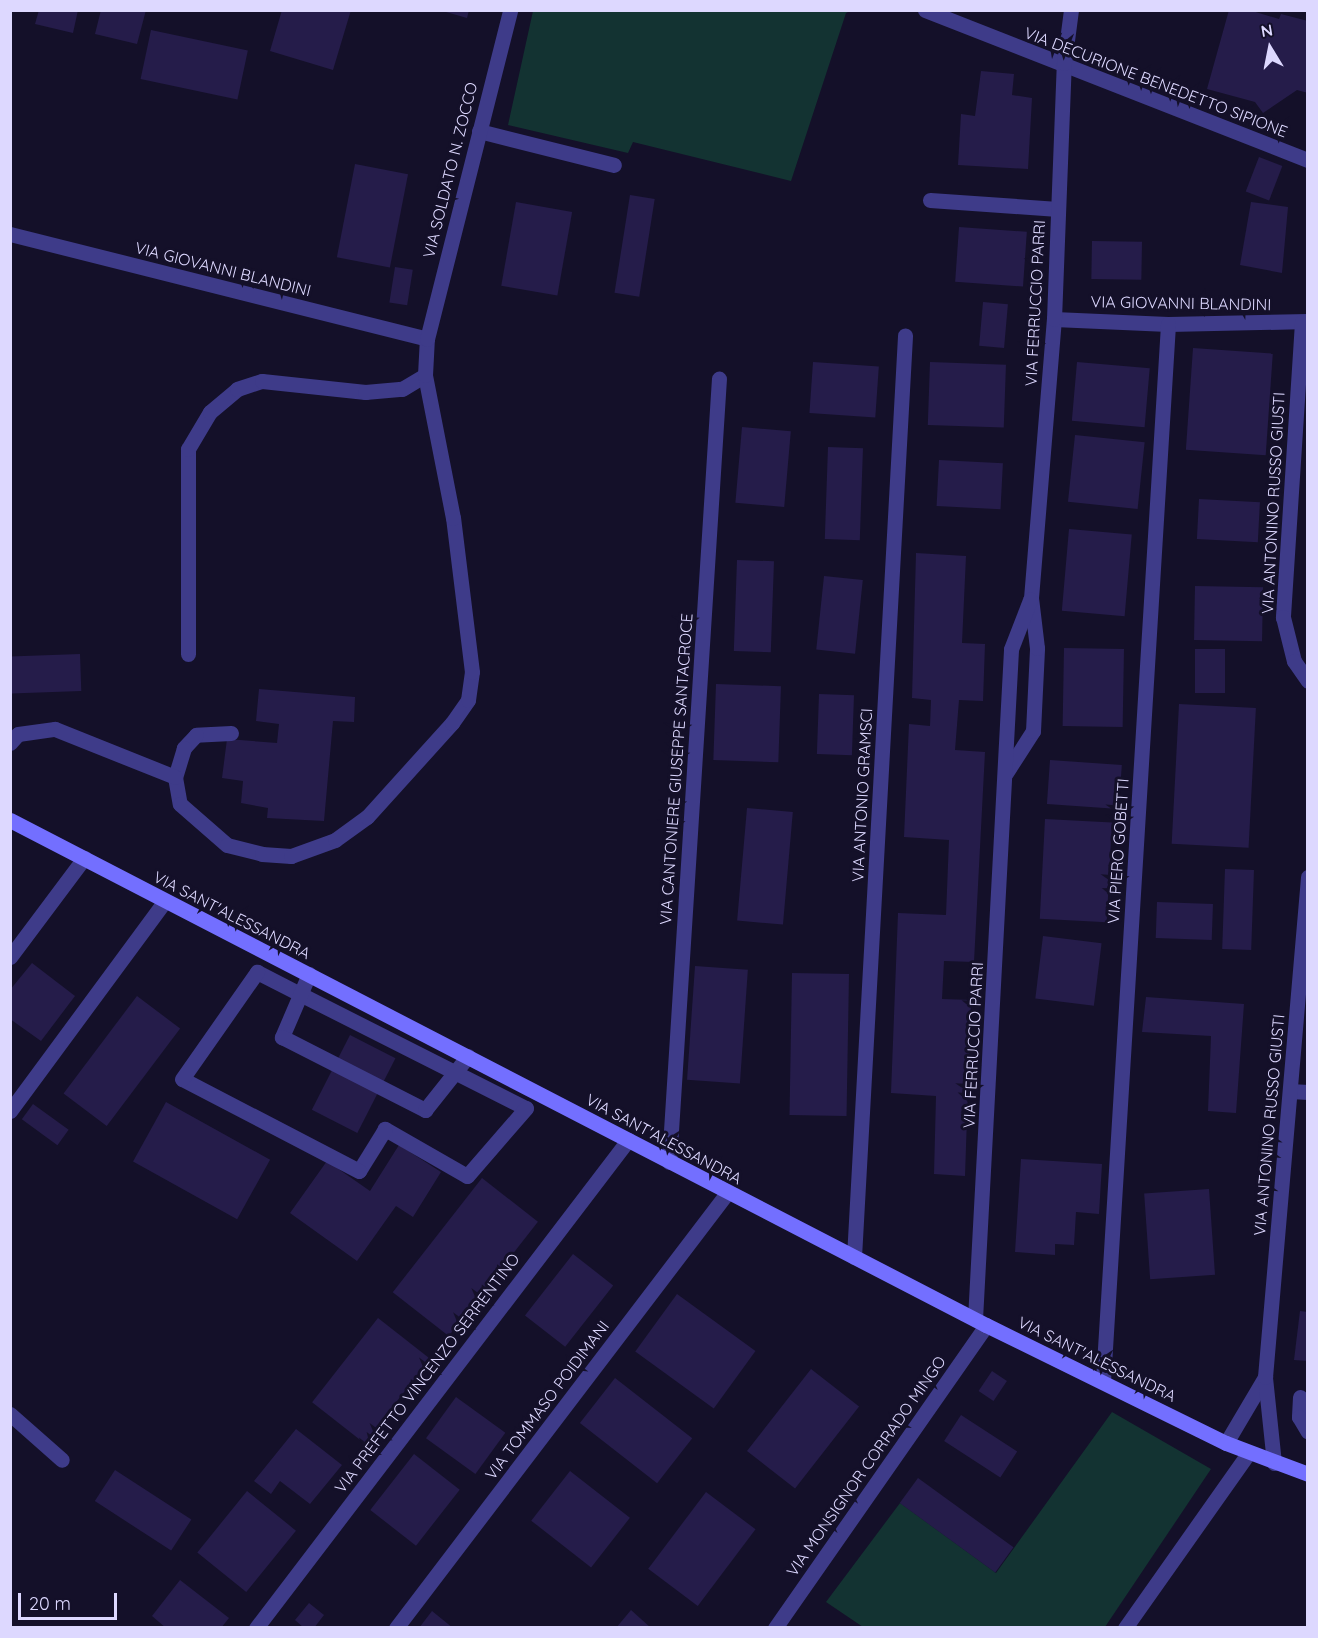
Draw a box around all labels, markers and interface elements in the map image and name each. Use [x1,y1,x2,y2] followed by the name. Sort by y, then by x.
[1240,18,1300,78] north arrow
[1022,23,1290,141] street label: VIA DECURIONE BENEDETTO SIPIONE
[419,80,481,260] street label: VIA SOLDATO N. ZOCCO
[1021,219,1049,387] street label: VIA FERRUCCIO PARRI
[133,238,313,300] street label: VIA GIOVANNI BLANDINI
[1090,292,1272,314] street label: VIA GIOVANNI BLANDINI
[1258,391,1288,615] street label: VIA ANTONINO RUSSO GIUSTI
[656,613,696,925] street label: VIA CANTONIERE GIUSEPPE SANTACROCE
[848,708,876,882] street label: VIA ANTONIO GRAMSCI
[1103,778,1133,924] street label: VIA PIERO GOBETTI
[150,867,314,963] street label: VIA SANT'ALESSANDRA
[959,961,987,1129] street label: VIA FERRUCCIO PARRI
[1250,1013,1288,1237] street label: VIA ANTONINO RUSSO GIUSTI
[583,1090,745,1188] street label: VIA SANT'ALESSANDRA
[331,1249,523,1497] street label: VIA PREFETTO VINCENZO SERRENTINO
[1015,1312,1179,1406] street label: VIA SANT'ALESSANDRA
[481,1317,613,1483] street label: VIA TOMMASO POIDIMANI
[782,1352,950,1580] street label: VIA MONSIGNOR CORRADO MINGO
[21,1581,120,1619] scale bar
[29,1592,71,1615] text: 20 m

